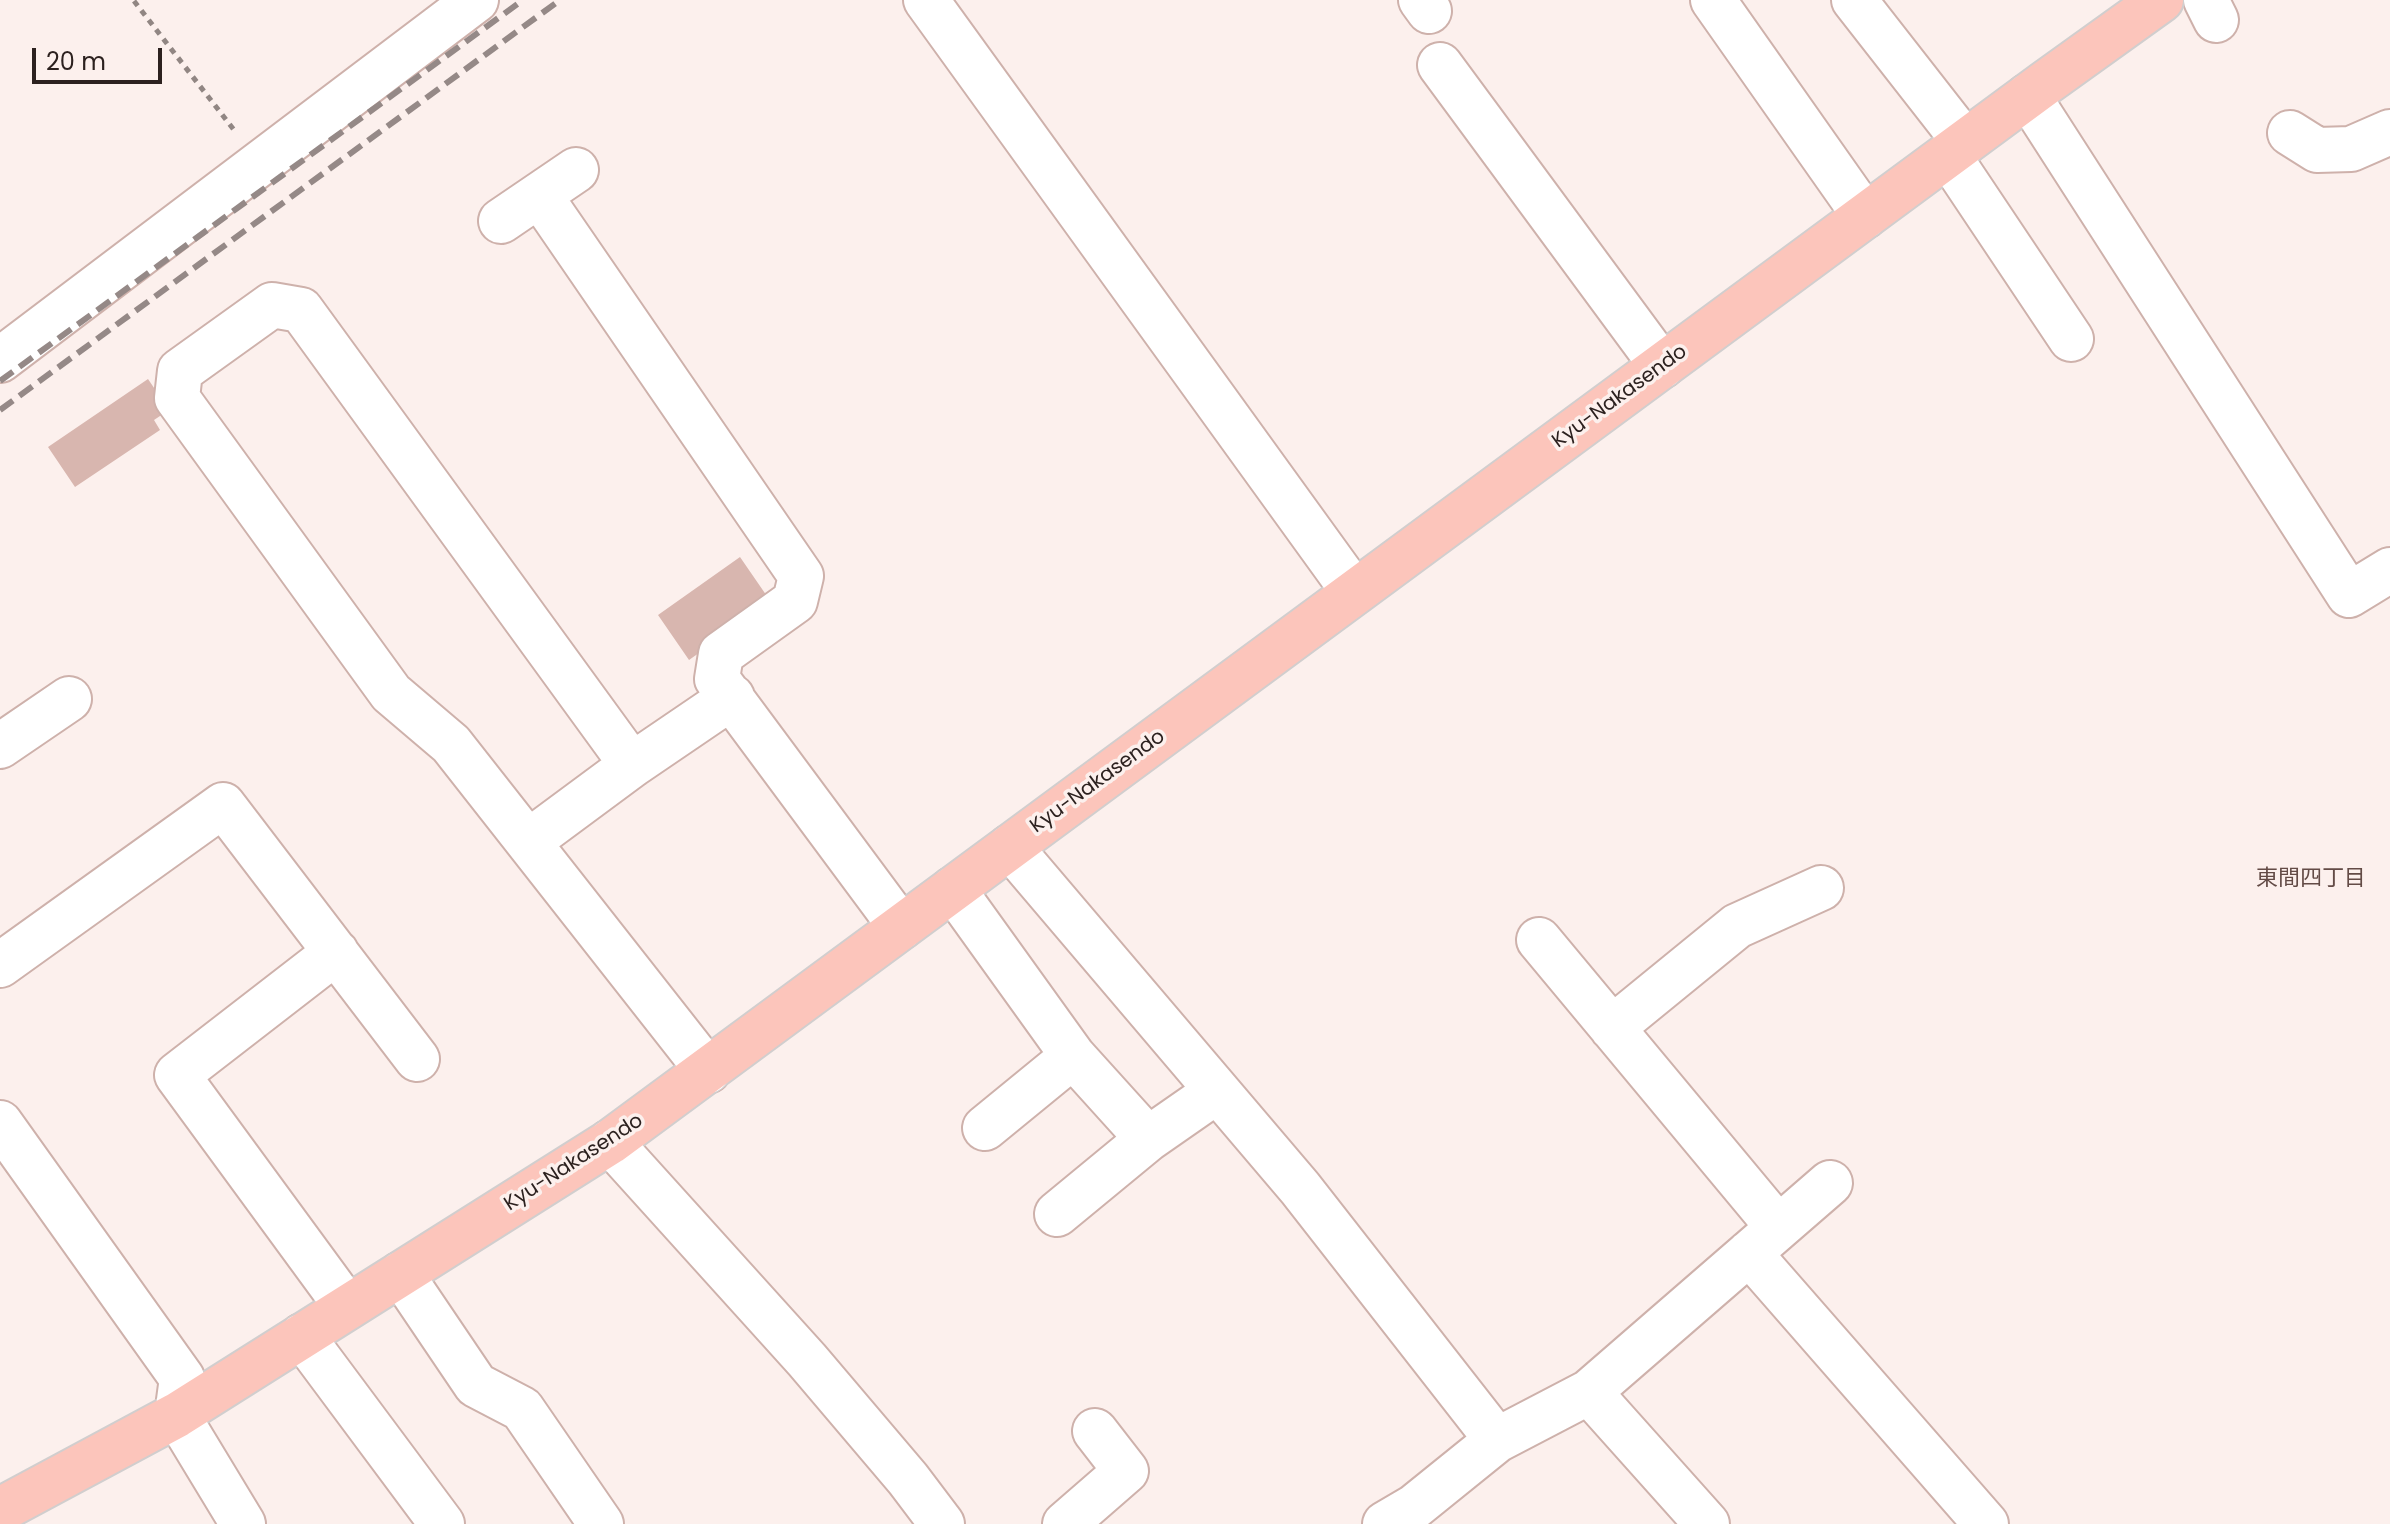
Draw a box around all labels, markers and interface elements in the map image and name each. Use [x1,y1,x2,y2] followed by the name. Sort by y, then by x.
[36,32,166,82] scale bar
[46,45,106,78] text: 20 m
[1548,340,1692,454] street label: Kyu-Nakasendo
[1026,725,1170,839] street label: Kyu-Nakasendo
[2256,866,2366,892] district label: 東間四丁目
[500,1109,648,1217] street label: Kyu-Nakasendo

